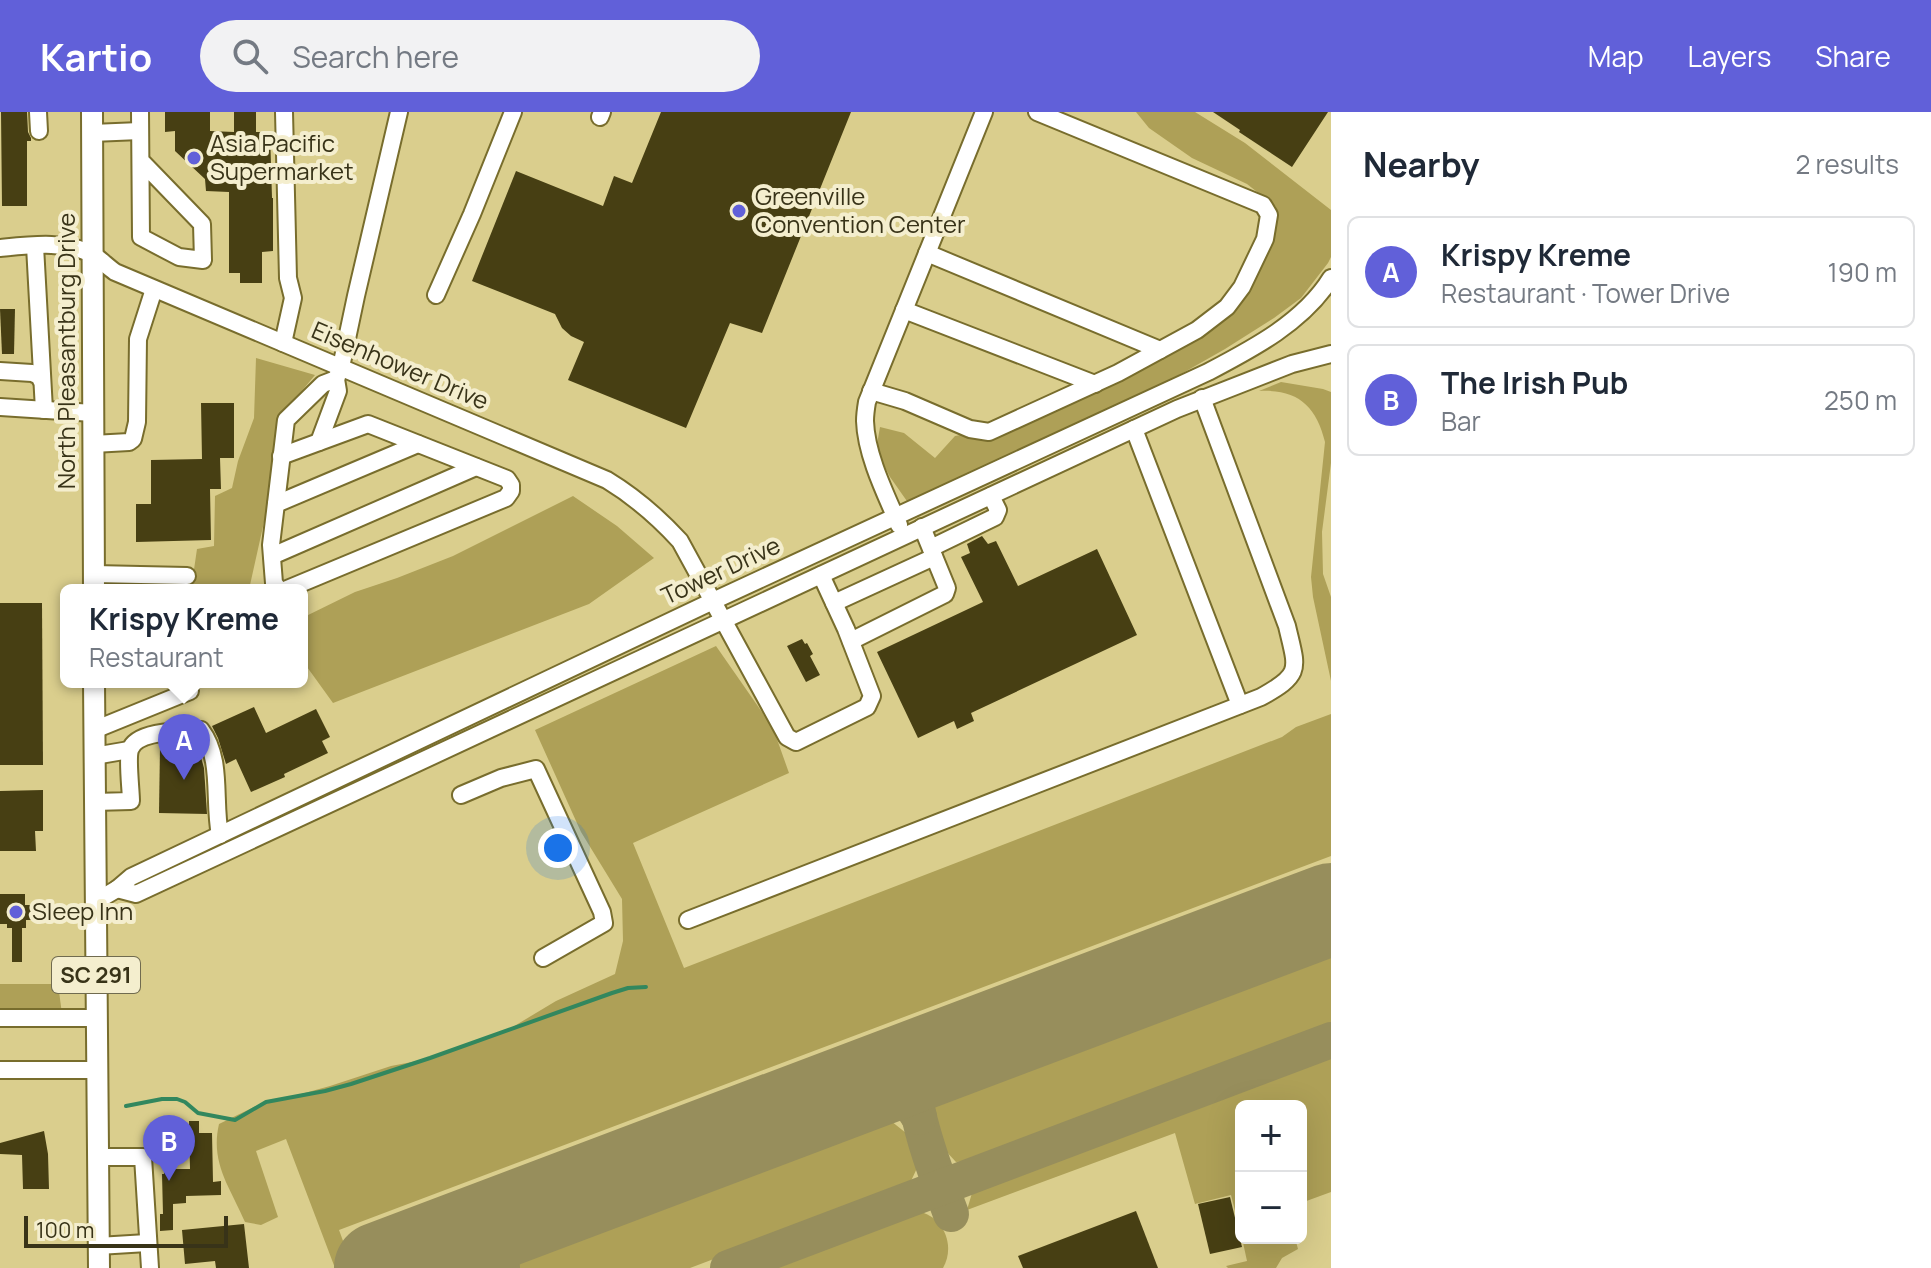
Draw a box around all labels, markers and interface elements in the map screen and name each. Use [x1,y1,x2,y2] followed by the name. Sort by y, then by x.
[200,20,760,92] search box
[40,30,152,82] text: Kartio
[228,34,272,78] icon: search
[292,36,459,77] text: Search here
[1588,37,1644,75] text: Map
[1688,37,1771,75] text: Layers
[1815,37,1891,75] text: Share
[210,126,354,187] place label: Asia Pacific Supermarket
[1363,141,1479,187] text: Nearby
[1795,146,1899,182] text: 2 results
[185,149,203,167] marker: Asia Pacific Supermarket
[755,179,966,240] place label: Greenville Convention Center
[730,202,748,220] marker: Greenville Convention Center
[49,213,82,489] street label: North Pleasantburg Drive
[1441,234,1631,275] text: Krispy Kreme
[1382,254,1400,290] text: A
[1828,254,1897,290] text: 190 m
[1441,275,1730,311] text: Restaurant · Tower Drive
[307,312,494,417] street label: Eisenhower Drive
[1441,362,1628,403] text: The Irish Pub
[1383,382,1399,418] text: B
[1824,382,1897,418] text: 250 m
[1441,403,1481,439] text: Bar
[656,528,785,612] street label: Tower Drive
[60,584,308,688] popup
[89,598,279,639] text: Krispy Kreme
[89,639,224,675] text: Restaurant
[158,714,210,780] pin: A
[538,828,578,868] your location
[32,894,133,927] place label: Sleep Inn
[7,903,25,921] marker: Sleep Inn
[52,957,140,993] road number: SC 291
[1235,1100,1307,1244] map controls
[1235,1100,1307,1172] button: +
[143,1115,195,1181] pin: B
[1235,1172,1307,1244] button: −
[24,1212,228,1248] scale bar
[36,1215,94,1245] text: 100 m

